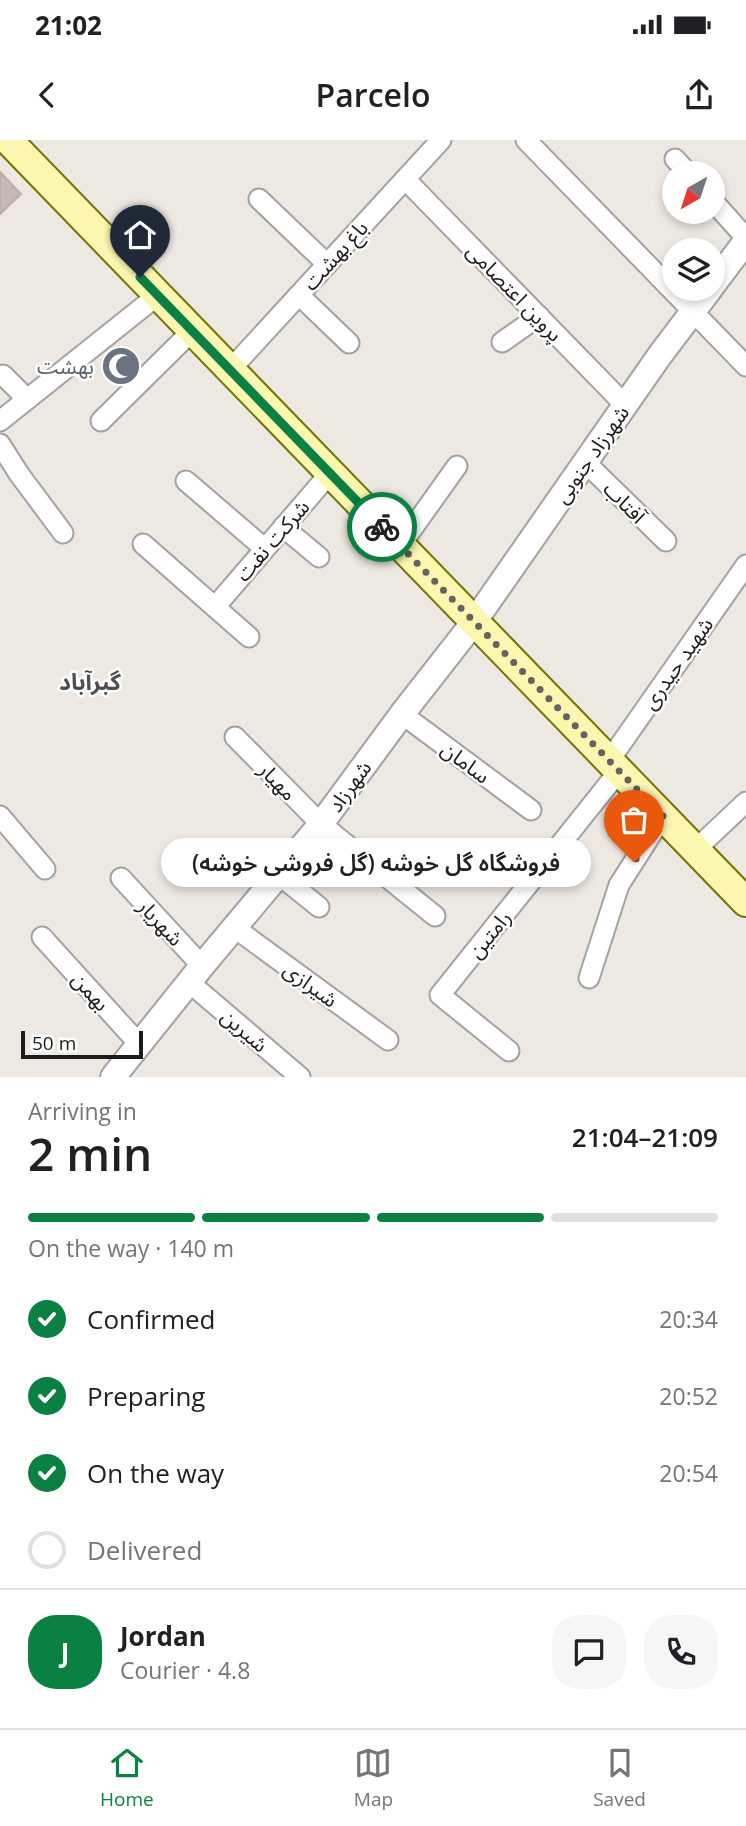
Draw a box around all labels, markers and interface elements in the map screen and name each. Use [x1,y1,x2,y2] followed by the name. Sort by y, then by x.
[35,7,102,43] text: 21:02
[316,73,430,116] text: Parcelo
[28,76,66,114] icon: back
[680,76,718,114] icon: share
[662,161,724,224] north arrow
[662,161,725,301] map controls
[110,205,170,277] pin
[296,214,375,297] street label: باغ بهشت
[121,216,159,254] icon: home
[461,237,569,348] street label: پروین اعتصامی
[662,238,725,301] button: layers
[100,345,142,387] mosque icon: بهشت
[37,352,94,380] place label: بهشت
[547,399,635,509] street label: شهرزاد جنوبی
[598,475,653,530] street label: آفتاب
[347,492,417,562] courier
[229,493,315,587] street label: شرکت نفت
[363,508,401,546] icon: bike
[635,611,719,715] street label: شهید حیدری
[59,665,121,697] district label: گبرآباد
[436,735,496,789] street label: سامان
[321,754,377,818] street label: شهرزاد
[252,755,303,806] street label: مهیار
[604,790,664,862] pin
[615,801,653,839] icon: bag
[162,838,592,886] callout: فروشگاه گل خوشه (گل فروشی خوشه)
[192,846,560,878] text: فروشگاه گل خوشه (گل فروشی خوشه)
[131,892,190,952] street label: شهریار
[461,904,517,964] street label: رامتین
[278,955,344,1013] street label: شیرازی
[66,965,116,1017] street label: بهمن
[216,1002,274,1058] street label: شیرین
[21,1028,144,1060] scale bar
[32,1030,76,1056] text: 50 m
[28,1095,137,1127] text: Arriving in
[572,1119,718,1155] text: 21:04–21:09
[28,1122,152,1184] text: 2 min
[28,1232,234,1264] text: On the way · 140 m
[28,1300,66,1338] icon: check
[87,1301,215,1337] text: Confirmed
[659,1303,718,1335] text: 20:34
[28,1377,66,1415] icon: check
[87,1378,205,1414] text: Preparing
[659,1380,718,1412] text: 20:52
[28,1454,66,1492] icon: check
[87,1455,224,1491] text: On the way
[659,1457,718,1489] text: 20:54
[87,1532,202,1568] text: Delivered
[552,1615,626,1689] button: chat
[644,1615,718,1689] button: phone
[120,1618,206,1654] text: Jordan
[61,1634,69,1670] text: J
[120,1654,250,1686] text: Courier · 4.8
[100,1744,154,1812] tab: Home
[354,1744,393,1812] tab: Map
[593,1744,646,1812] tab: Saved

